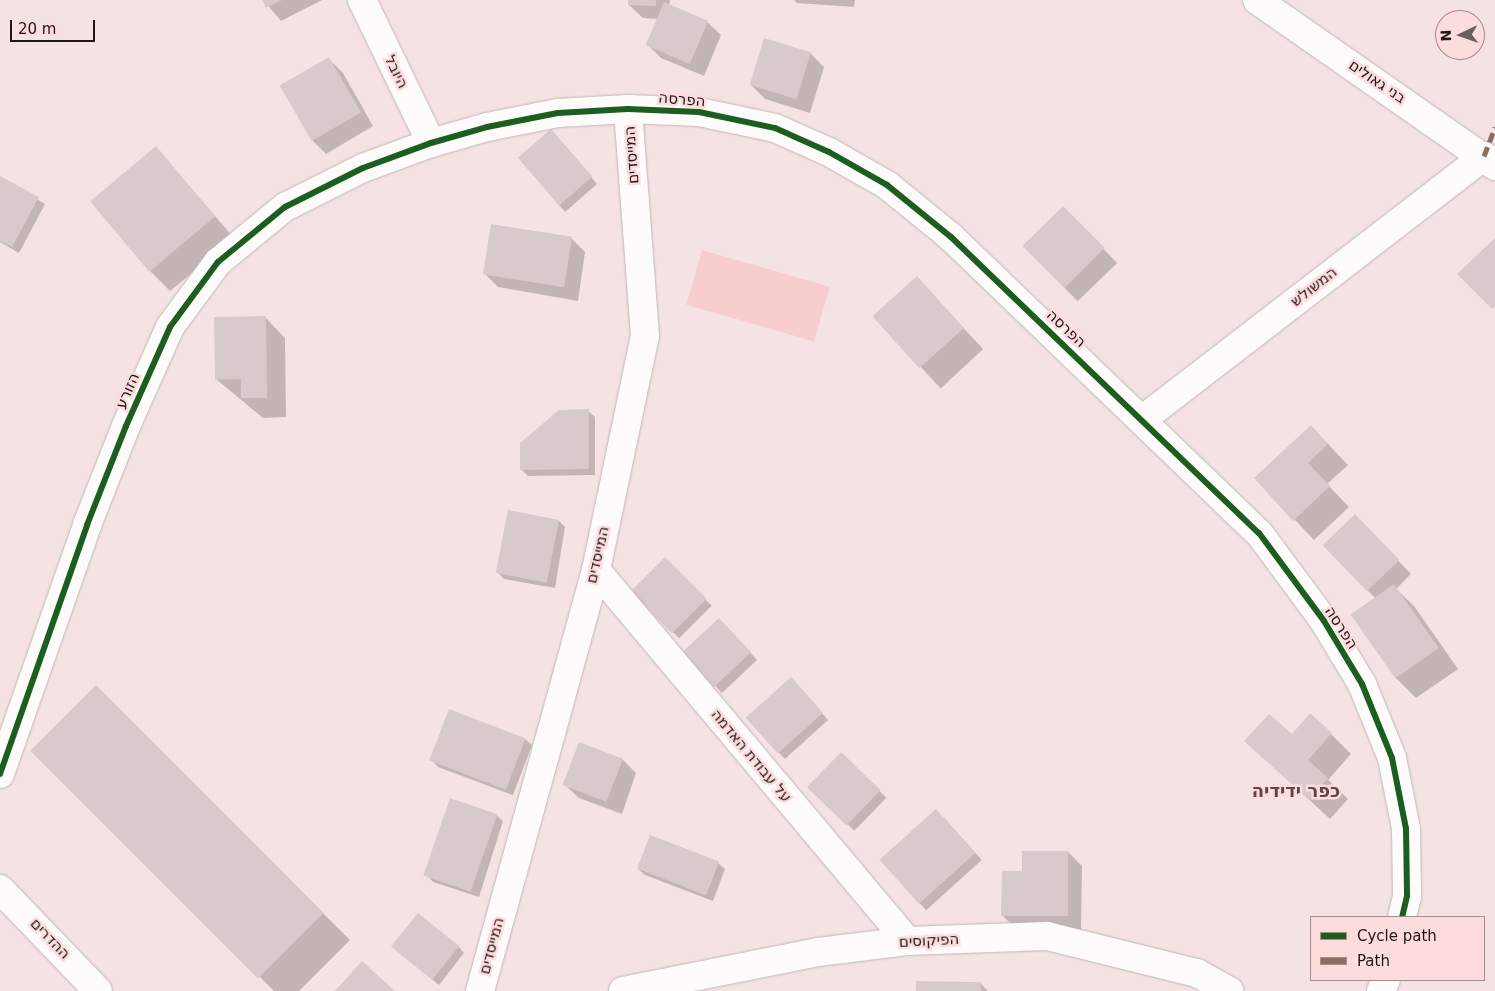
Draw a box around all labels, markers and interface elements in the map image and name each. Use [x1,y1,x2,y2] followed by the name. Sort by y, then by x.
[12,10,98,42] scale bar
[1435,10,1485,60] north arrow
[18,20,56,38] text: 20 m
[1438,29,1454,42] text: N
[380,53,412,91] street label: היובל
[1345,56,1409,108] street label: בני גאולים
[658,89,706,111] street label: הפרסה
[621,125,643,185] street label: המייסדים
[1287,263,1341,311] street label: המשולש
[1043,306,1089,352] street label: הפרסה
[112,370,144,412] street label: הזורע
[583,525,613,585] street label: המייסדים
[1321,603,1361,653] street label: הפרסה
[707,706,795,806] street label: על עבודת האדמה
[1252,780,1340,802] district label: כפר ידידיה
[26,915,74,963] street label: ההדרים
[476,916,508,976] street label: המייסדים
[1310,916,1485,981] legend
[1357,927,1437,945] text: Cycle path
[898,930,960,952] street label: הפיקוסים
[1357,952,1390,970] text: Path

